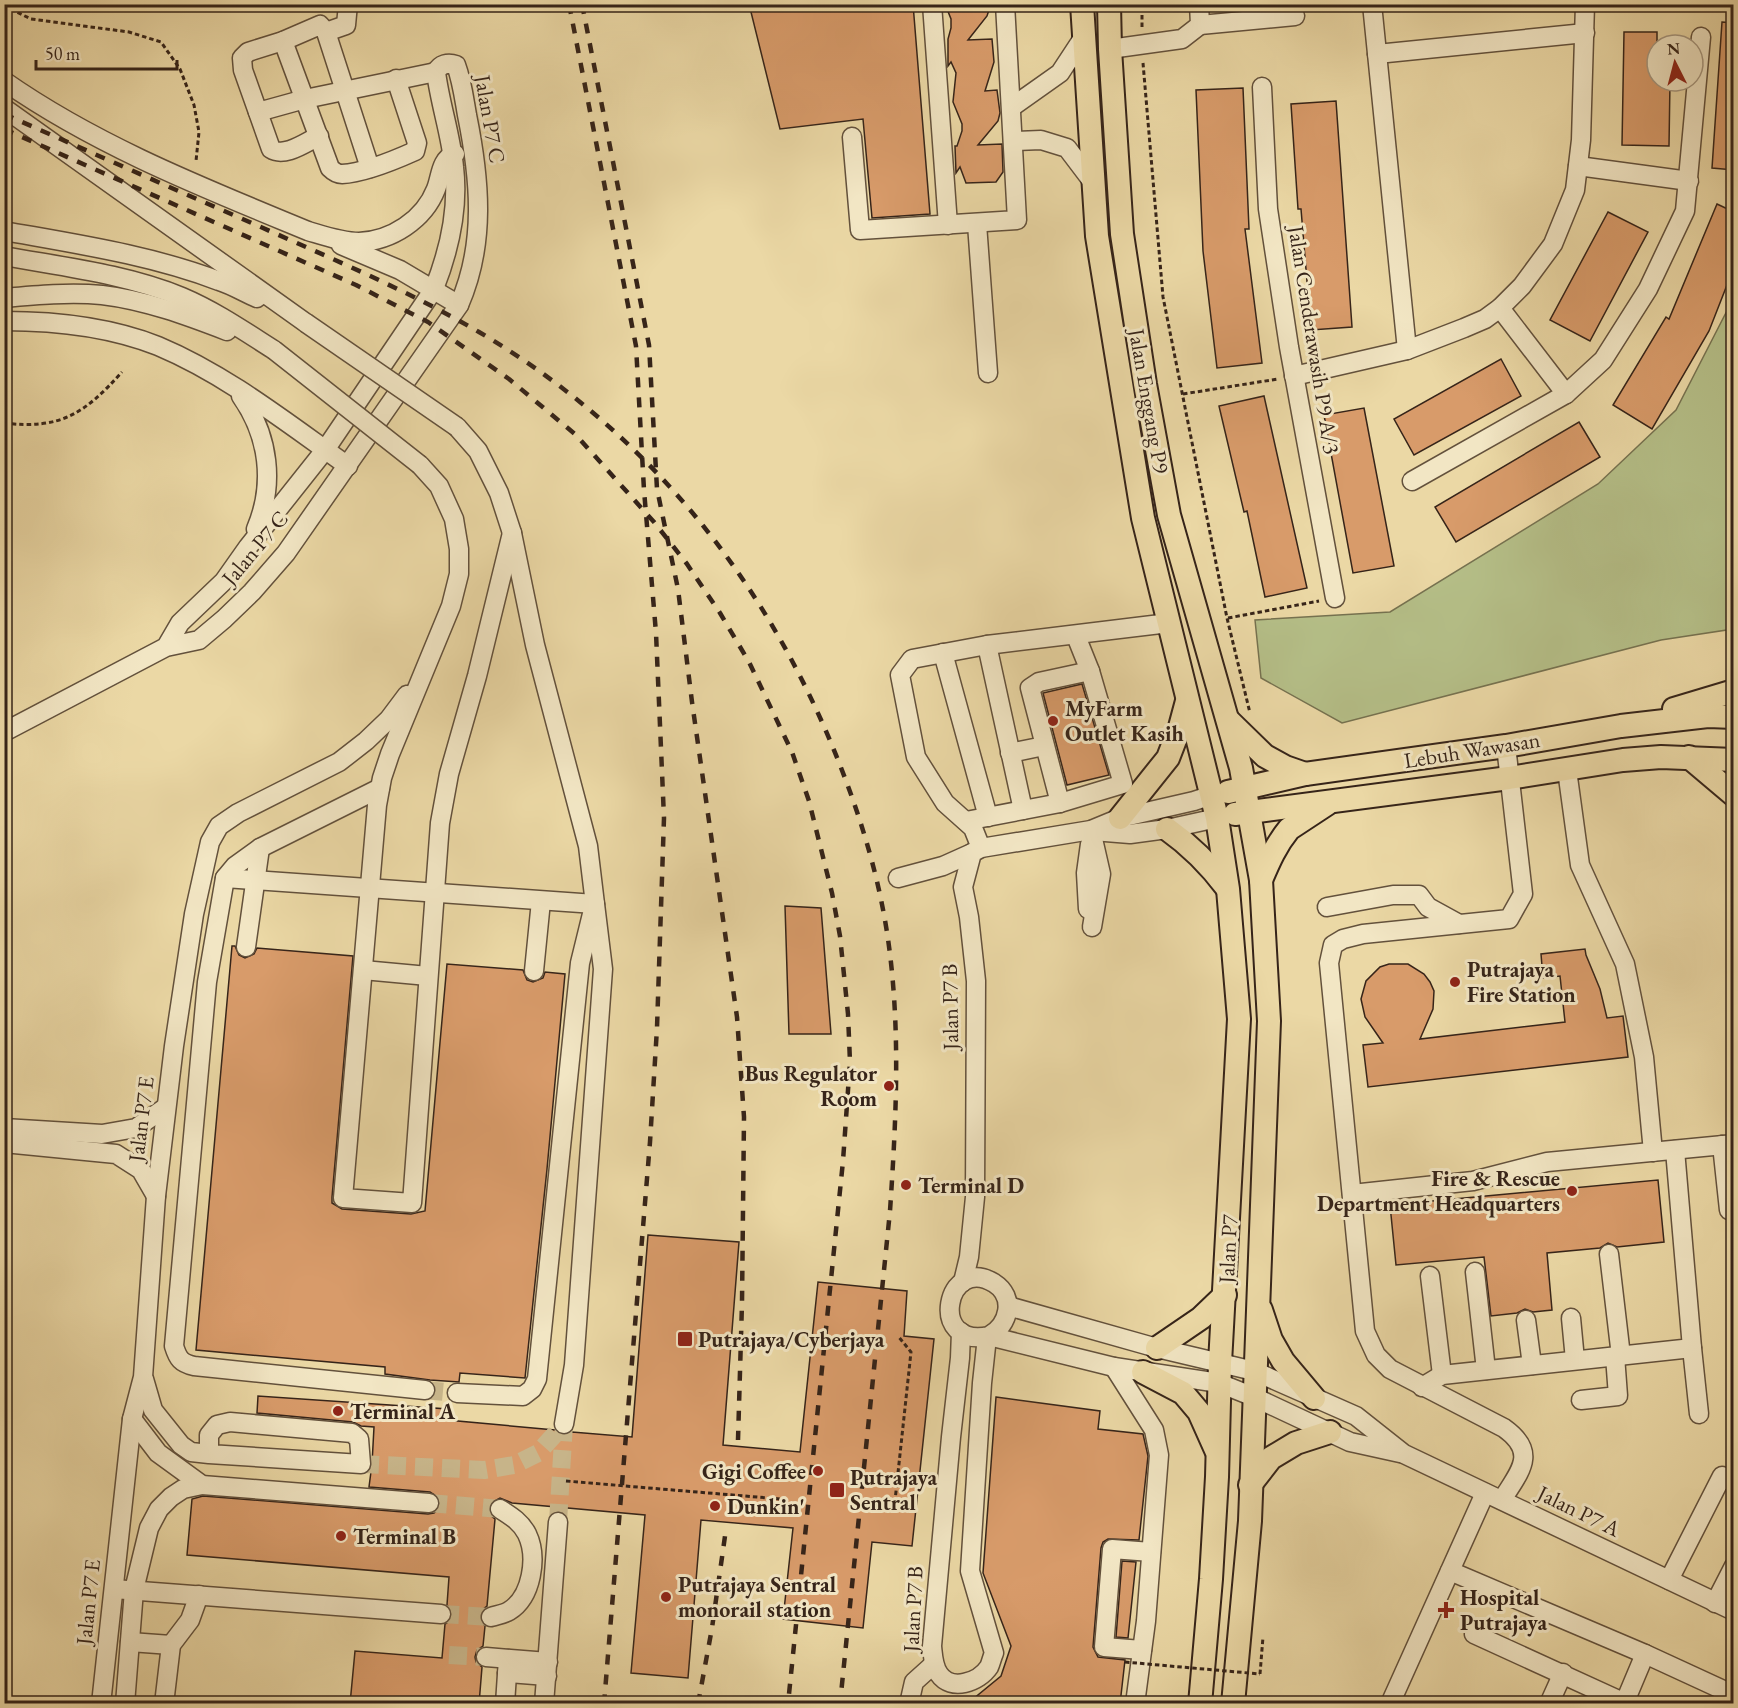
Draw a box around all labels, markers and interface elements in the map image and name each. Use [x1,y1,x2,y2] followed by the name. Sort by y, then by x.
[36,33,177,71] scale bar
[1645,33,1705,93] north arrow
[1666,37,1681,60] text: N
[45,42,80,65] text: 50 m
[468,71,512,165] street label: Jalan P7 C
[1281,222,1346,456] street label: Jalan Cenderawasih P9 A/3
[1122,324,1176,476] street label: Jalan Enggang P9
[214,505,295,593] street label: Jalan P7 C
[1065,694,1184,748] place label: MyFarm Outlet Kasih
[1046,714,1060,728] marker: MyFarm Outlet Kasih
[1402,725,1542,775] street label: Lebuh Wawasan
[1467,955,1576,1009] place label: Putrajaya Fire Station
[935,963,965,1052] street label: Jalan P7 B
[1448,975,1462,989] marker: Putrajaya Fire Station
[745,1059,878,1113] place label: Bus Regulator Room
[121,1075,161,1165] street label: Jalan P7 E
[882,1079,896,1093] marker: Bus Regulator Room
[1317,1164,1560,1218] place label: Fire & Rescue Department Headquarters
[918,1171,1024,1200] place label: Terminal D
[899,1178,913,1192] marker: Terminal D
[1565,1184,1579,1198] marker: Fire & Rescue Department Headquarters
[1212,1213,1244,1286] street label: Jalan P7
[698,1325,885,1354] place label: Putrajaya/Cyberjaya
[676,1330,694,1348] marker: Putrajaya/Cyberjaya
[350,1397,455,1426] place label: Terminal A
[331,1404,345,1418] marker: Terminal A
[702,1457,806,1486] place label: Gigi Coffee
[850,1463,937,1517] place label: Putrajaya Sentral
[811,1464,825,1478] marker: Gigi Coffee
[1531,1478,1626,1544] street label: Jalan P7 A
[828,1481,846,1499] marker: Putrajaya Sentral
[727,1492,805,1521] place label: Dunkin'
[708,1499,722,1513] marker: Dunkin'
[353,1522,456,1551] place label: Terminal B
[334,1529,348,1543] marker: Terminal B
[69,1558,107,1648] street label: Jalan P7 E
[896,1565,930,1655] street label: Jalan P7 B
[678,1570,836,1624] place label: Putrajaya Sentral monorail station
[1460,1583,1547,1637] place label: Hospital Putrajaya
[659,1590,673,1604] marker: Putrajaya Sentral monorail station
[1437,1601,1455,1619] marker: Hospital Putrajaya

